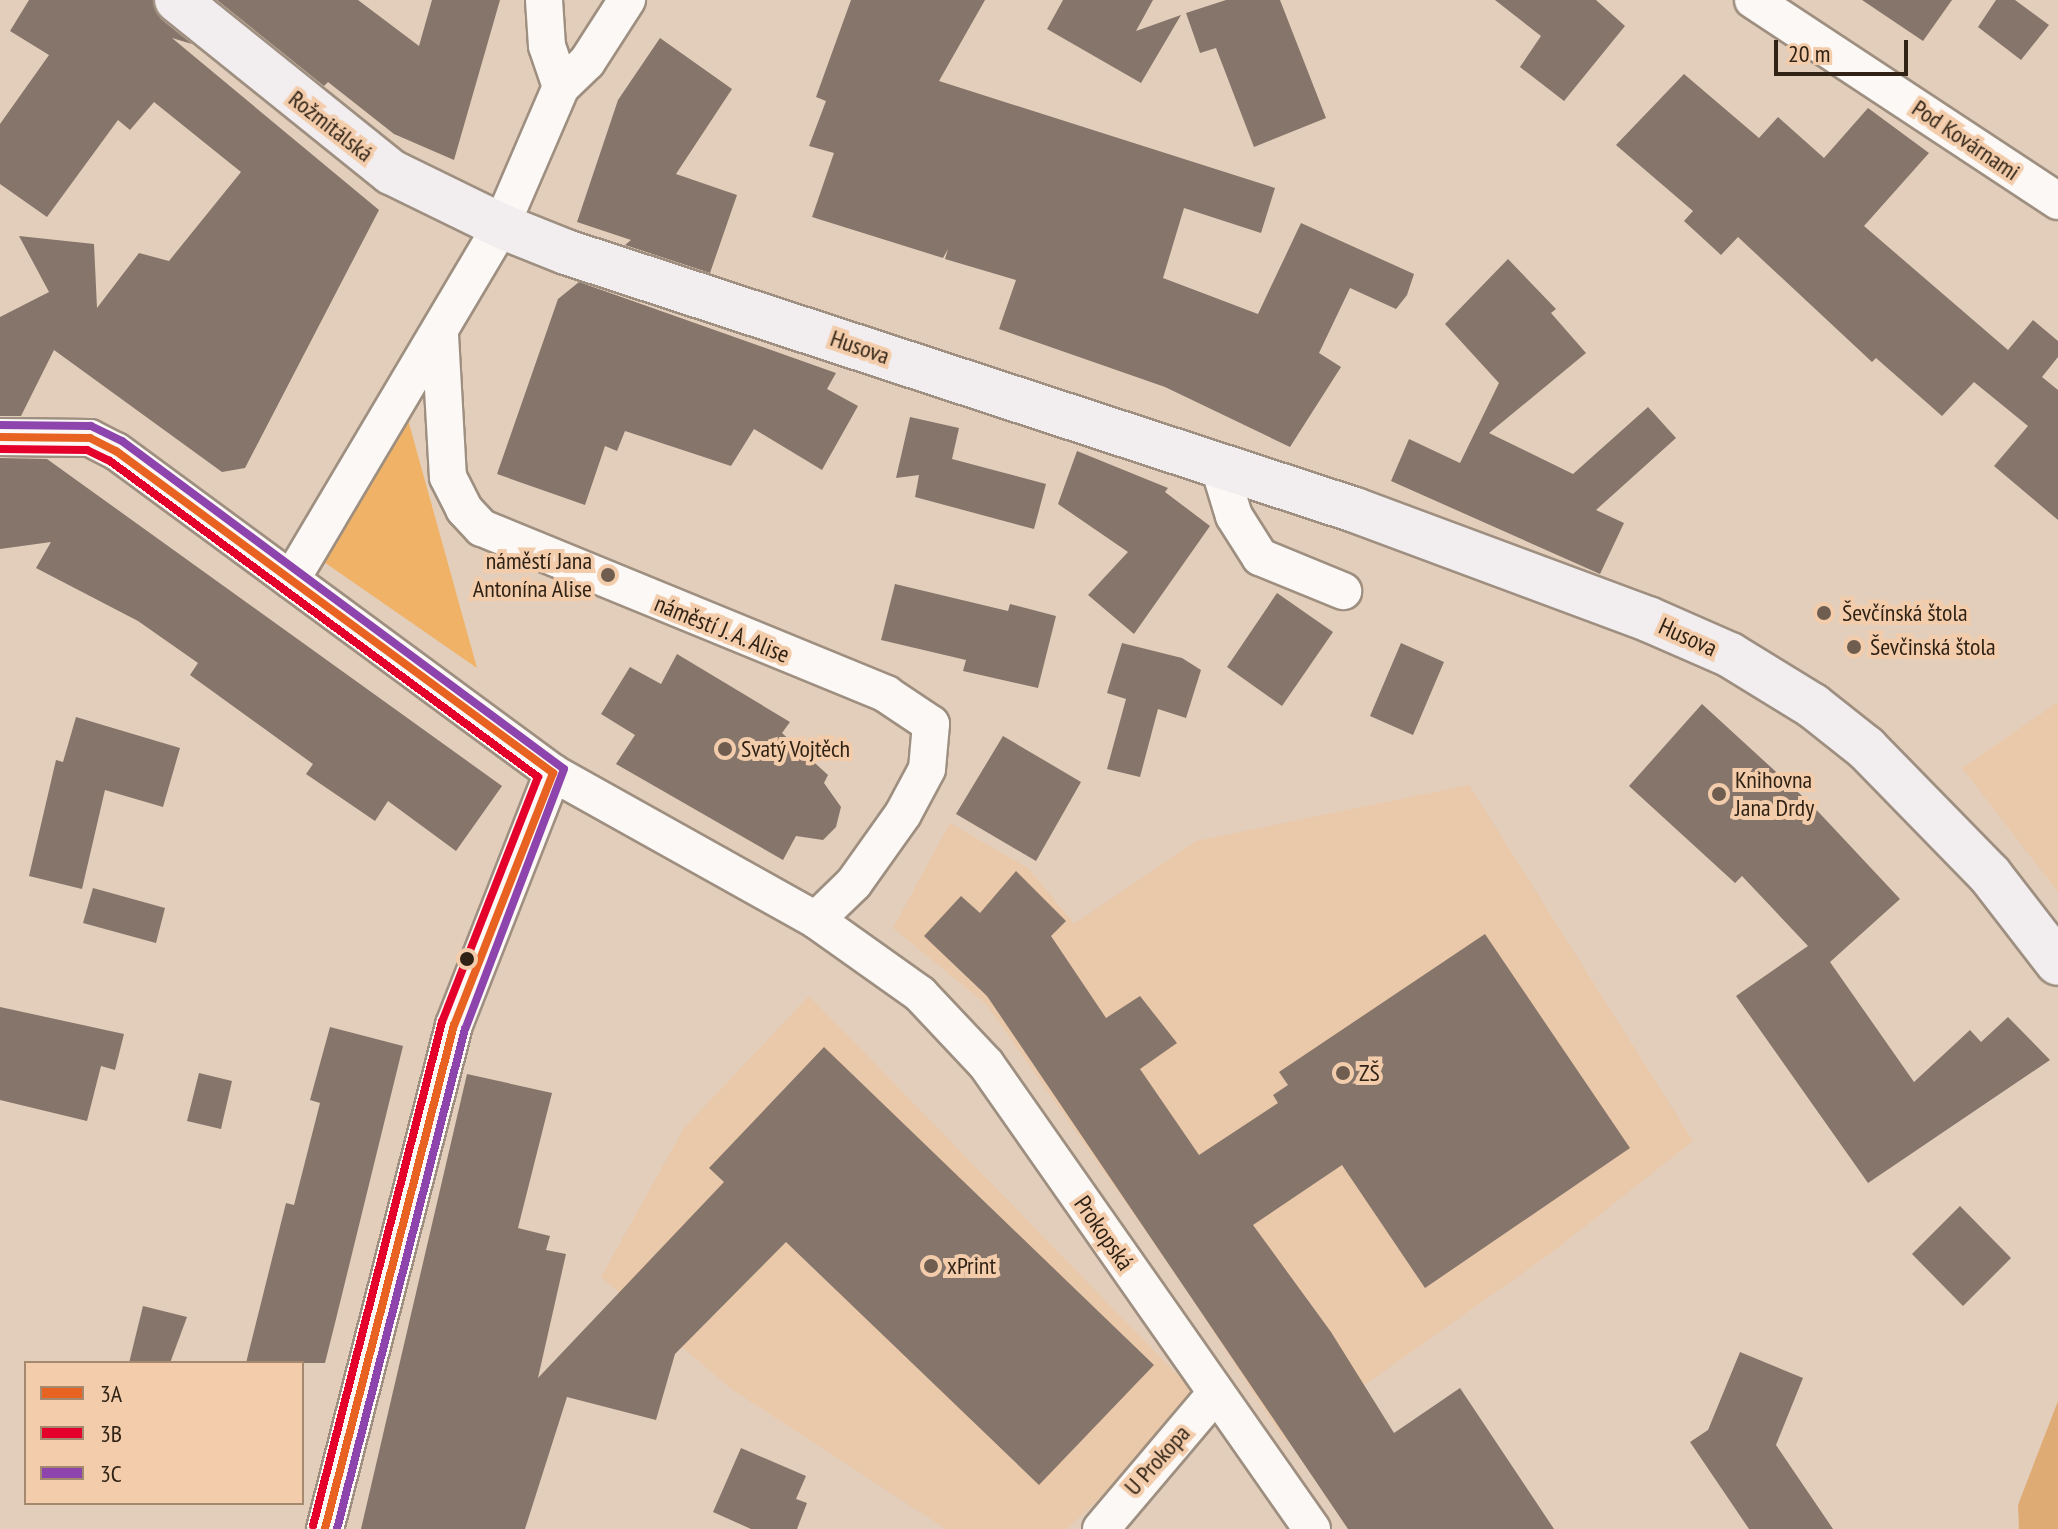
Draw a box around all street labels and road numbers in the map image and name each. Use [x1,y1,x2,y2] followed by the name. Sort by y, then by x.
[283,84,379,168] street label: Rožmitálská
[1907,94,2025,186] street label: Pod Kovárnami
[827,324,893,370] street label: Husova
[648,588,796,670] street label: náměstí J. A. Alise
[1655,612,1721,662] street label: Husova
[1068,1190,1140,1276] street label: Prokopská
[1118,1419,1196,1501] street label: U Prokopa

